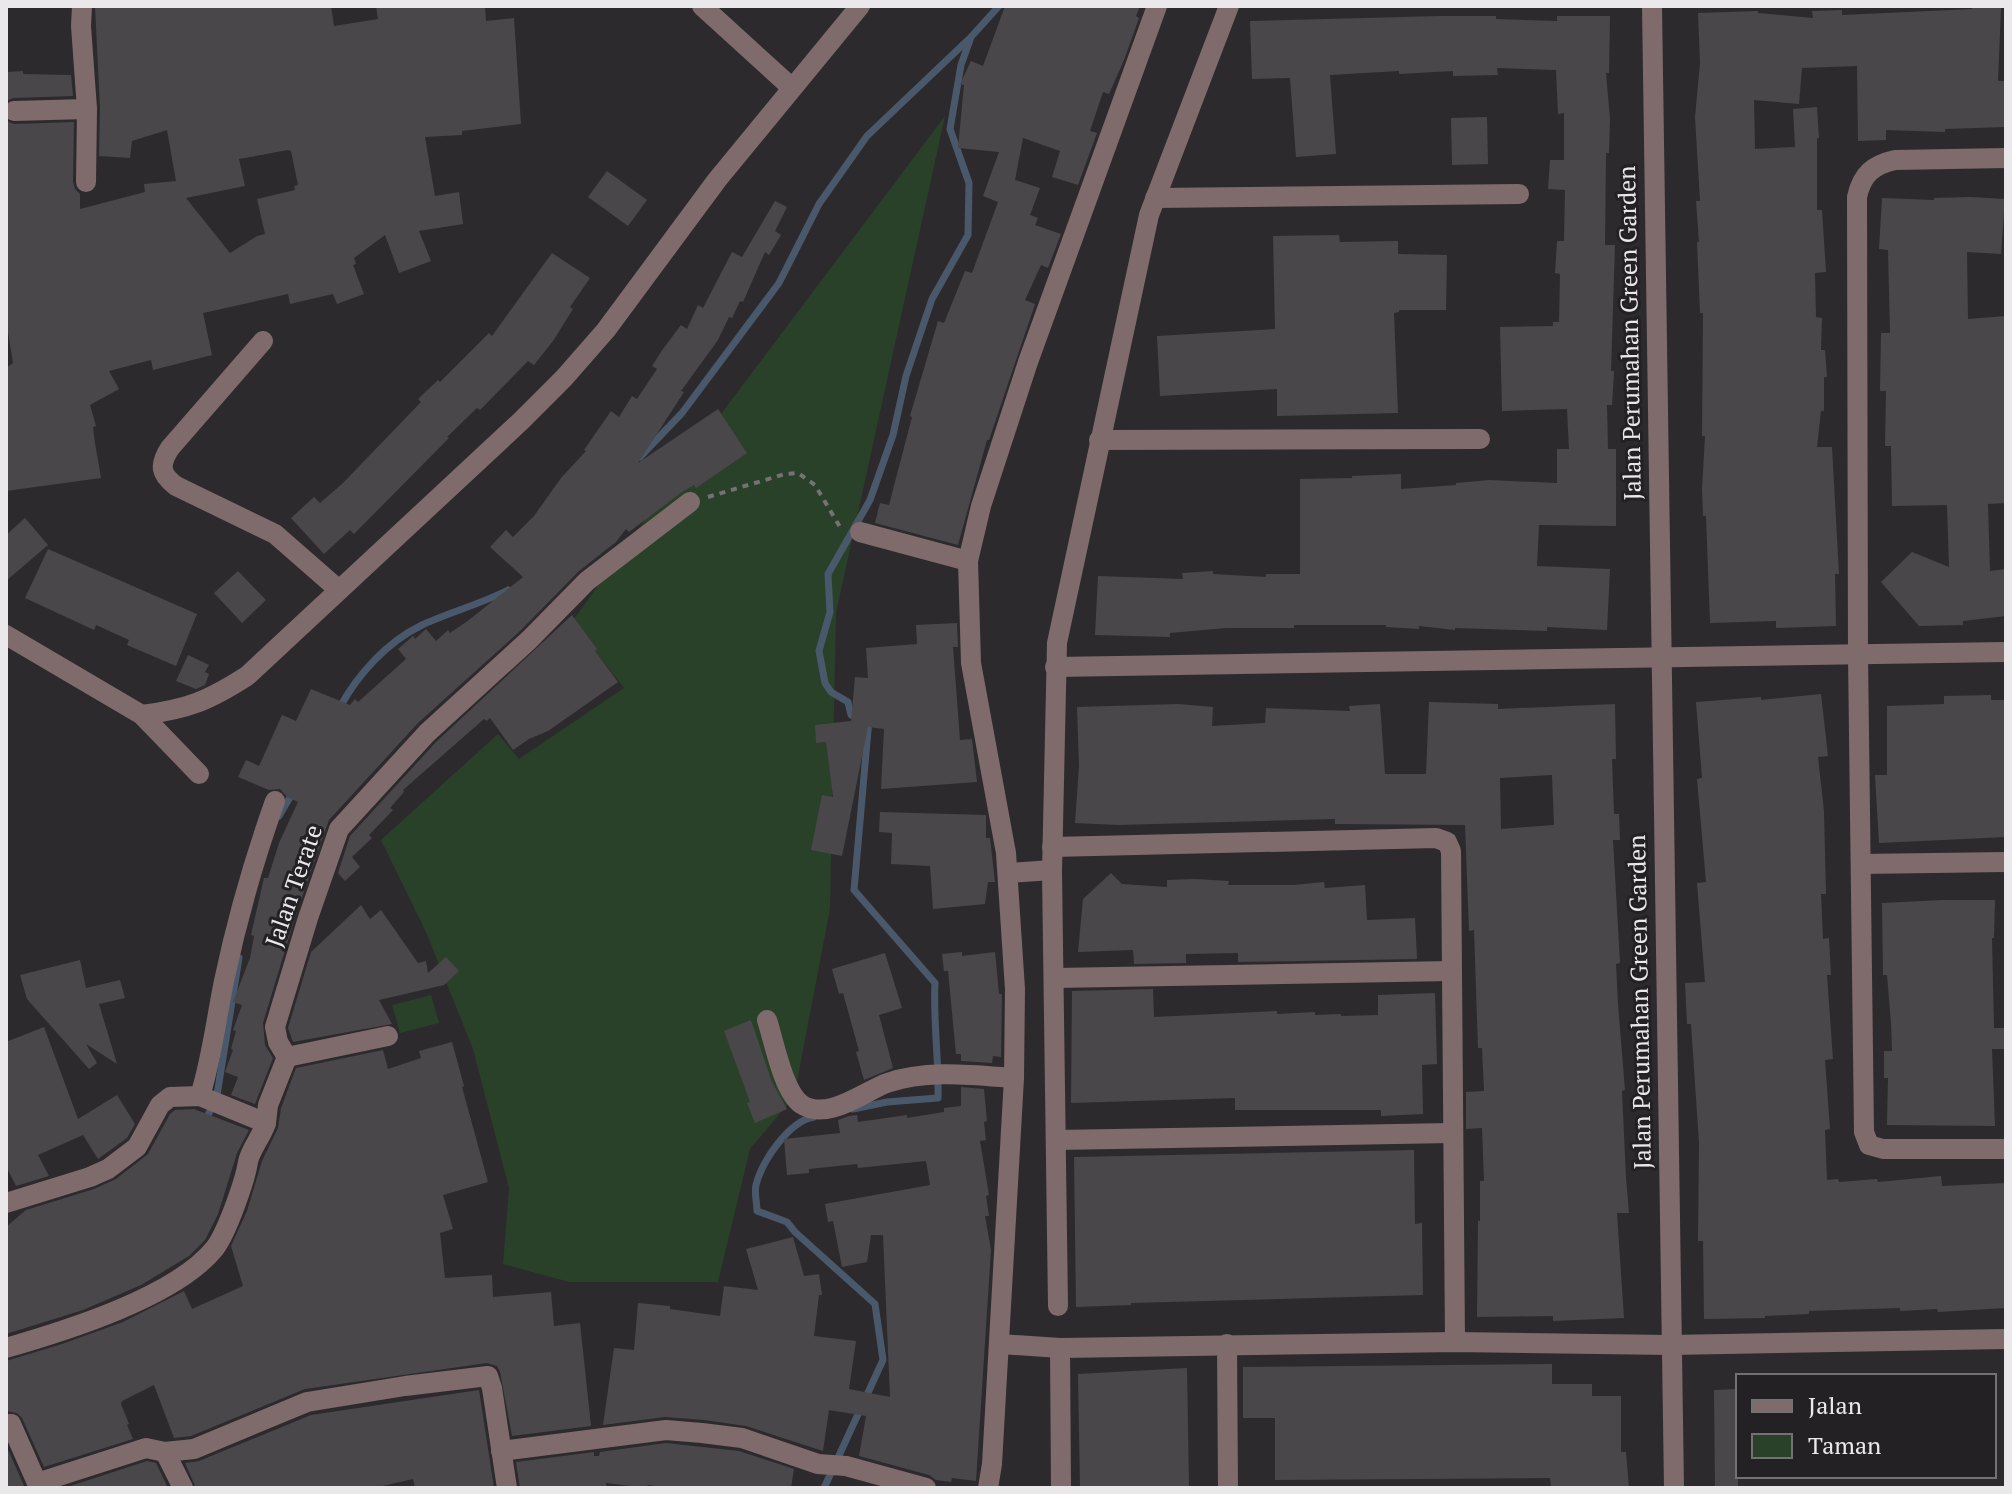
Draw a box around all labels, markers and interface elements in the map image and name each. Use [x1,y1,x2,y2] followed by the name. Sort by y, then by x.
[1610,165,1648,501] street label: Jalan Perumahan Green Garden
[257,820,329,951] street label: Jalan Terate
[1620,834,1658,1170] street label: Jalan Perumahan Green Garden
[1736,1374,1996,1478] legend
[1808,1389,1862,1421] text: Jalan
[1808,1429,1881,1461] text: Taman

